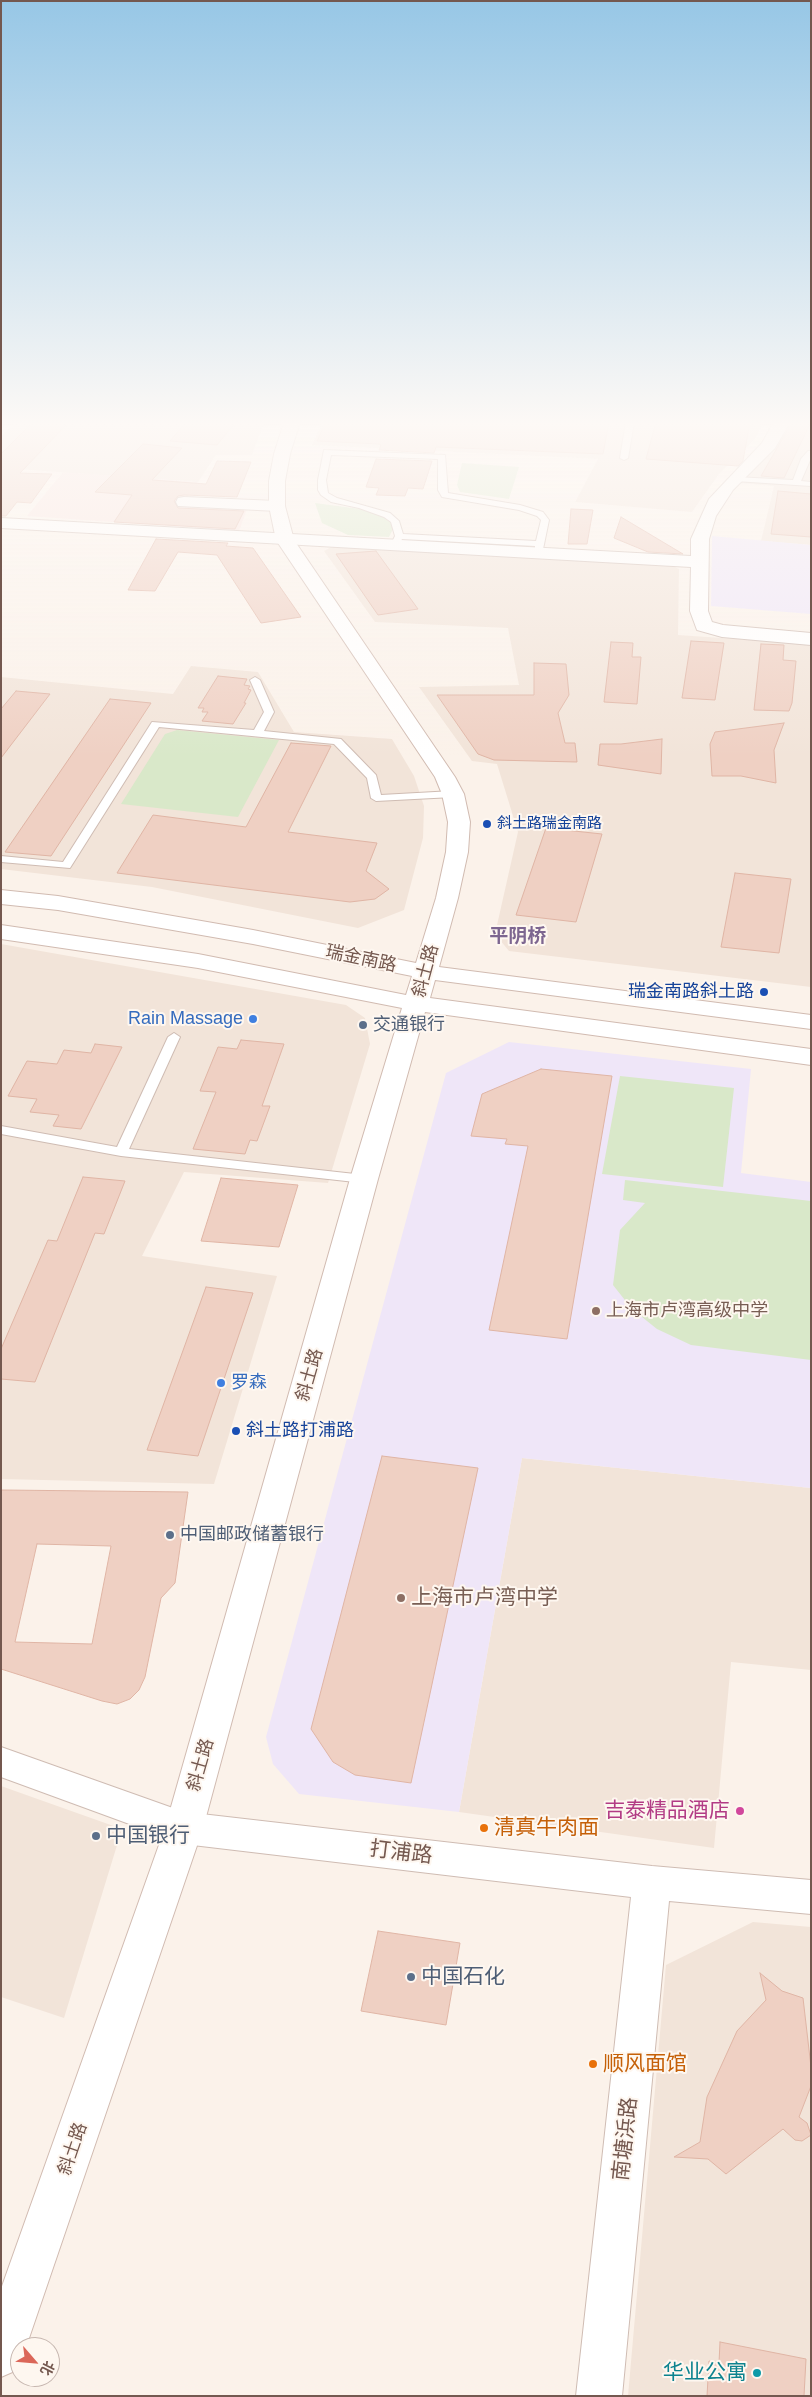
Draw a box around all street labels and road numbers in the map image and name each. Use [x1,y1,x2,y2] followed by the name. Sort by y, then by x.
[324,941,398,977] street label: 瑞金南路
[409,942,443,1000] street label: 斜土路
[292,1346,328,1404] street label: 斜土路
[183,1736,219,1794] street label: 斜土路
[368,1837,434,1869] street label: 打浦路
[609,2096,643,2182] street label: 南塘浜路
[54,2120,92,2178] street label: 斜土路

